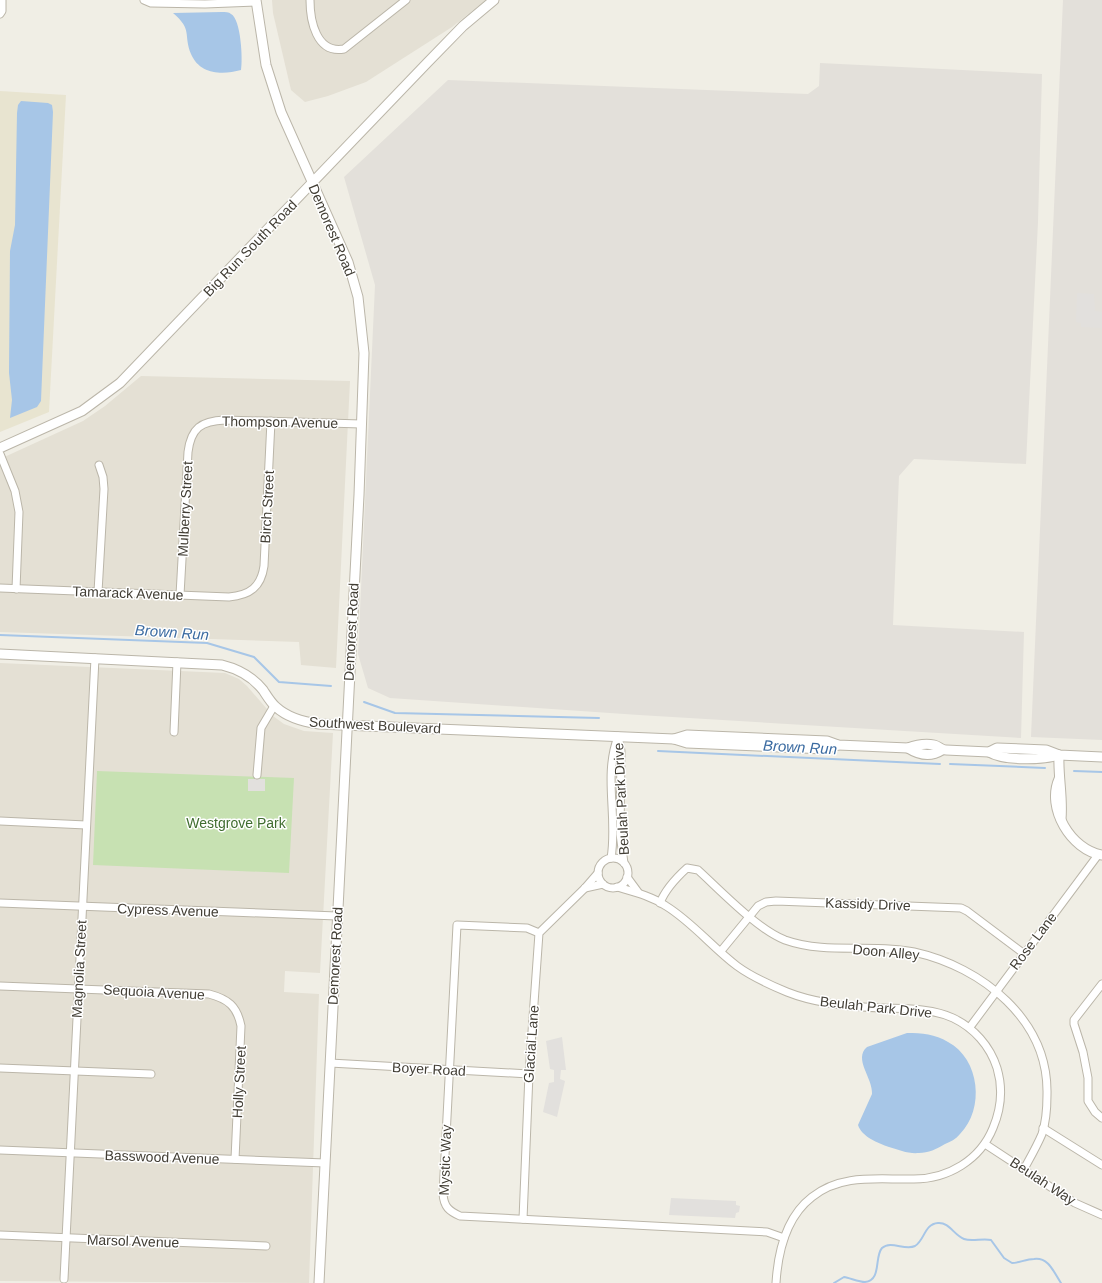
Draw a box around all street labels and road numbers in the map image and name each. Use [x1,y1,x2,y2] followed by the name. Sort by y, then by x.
[305,182,359,278] street label: Demorest Road
[200,197,300,299] street label: Big Run South Road
[222,413,339,431] street label: Thompson Avenue
[175,461,195,557] street label: Mulberry Street
[257,470,277,544] street label: Birch Street
[72,583,184,603] street label: Tamarack Avenue
[340,583,362,681] street label: Demorest Road
[309,714,441,736] street label: Southwest Boulevard
[610,742,632,856] street label: Beulah Park Drive
[825,895,911,913] street label: Kassidy Drive
[117,900,219,920] street label: Cypress Avenue
[324,907,346,1005] street label: Demorest Road
[1006,909,1060,973] street label: Rose Lane
[68,920,90,1018] street label: Magnolia Street
[852,941,920,963] street label: Doon Alley
[103,981,205,1003] street label: Sequoia Avenue
[819,993,933,1021] street label: Beulah Park Drive
[520,1004,542,1083] street label: Glacial Lane
[229,1045,249,1119] street label: Holly Street
[392,1059,466,1079] street label: Boyer Road
[436,1124,454,1196] street label: Mystic Way
[104,1147,220,1167] street label: Basswood Avenue
[1007,1154,1079,1208] street label: Beulah Way
[87,1231,180,1251] street label: Marsol Avenue

